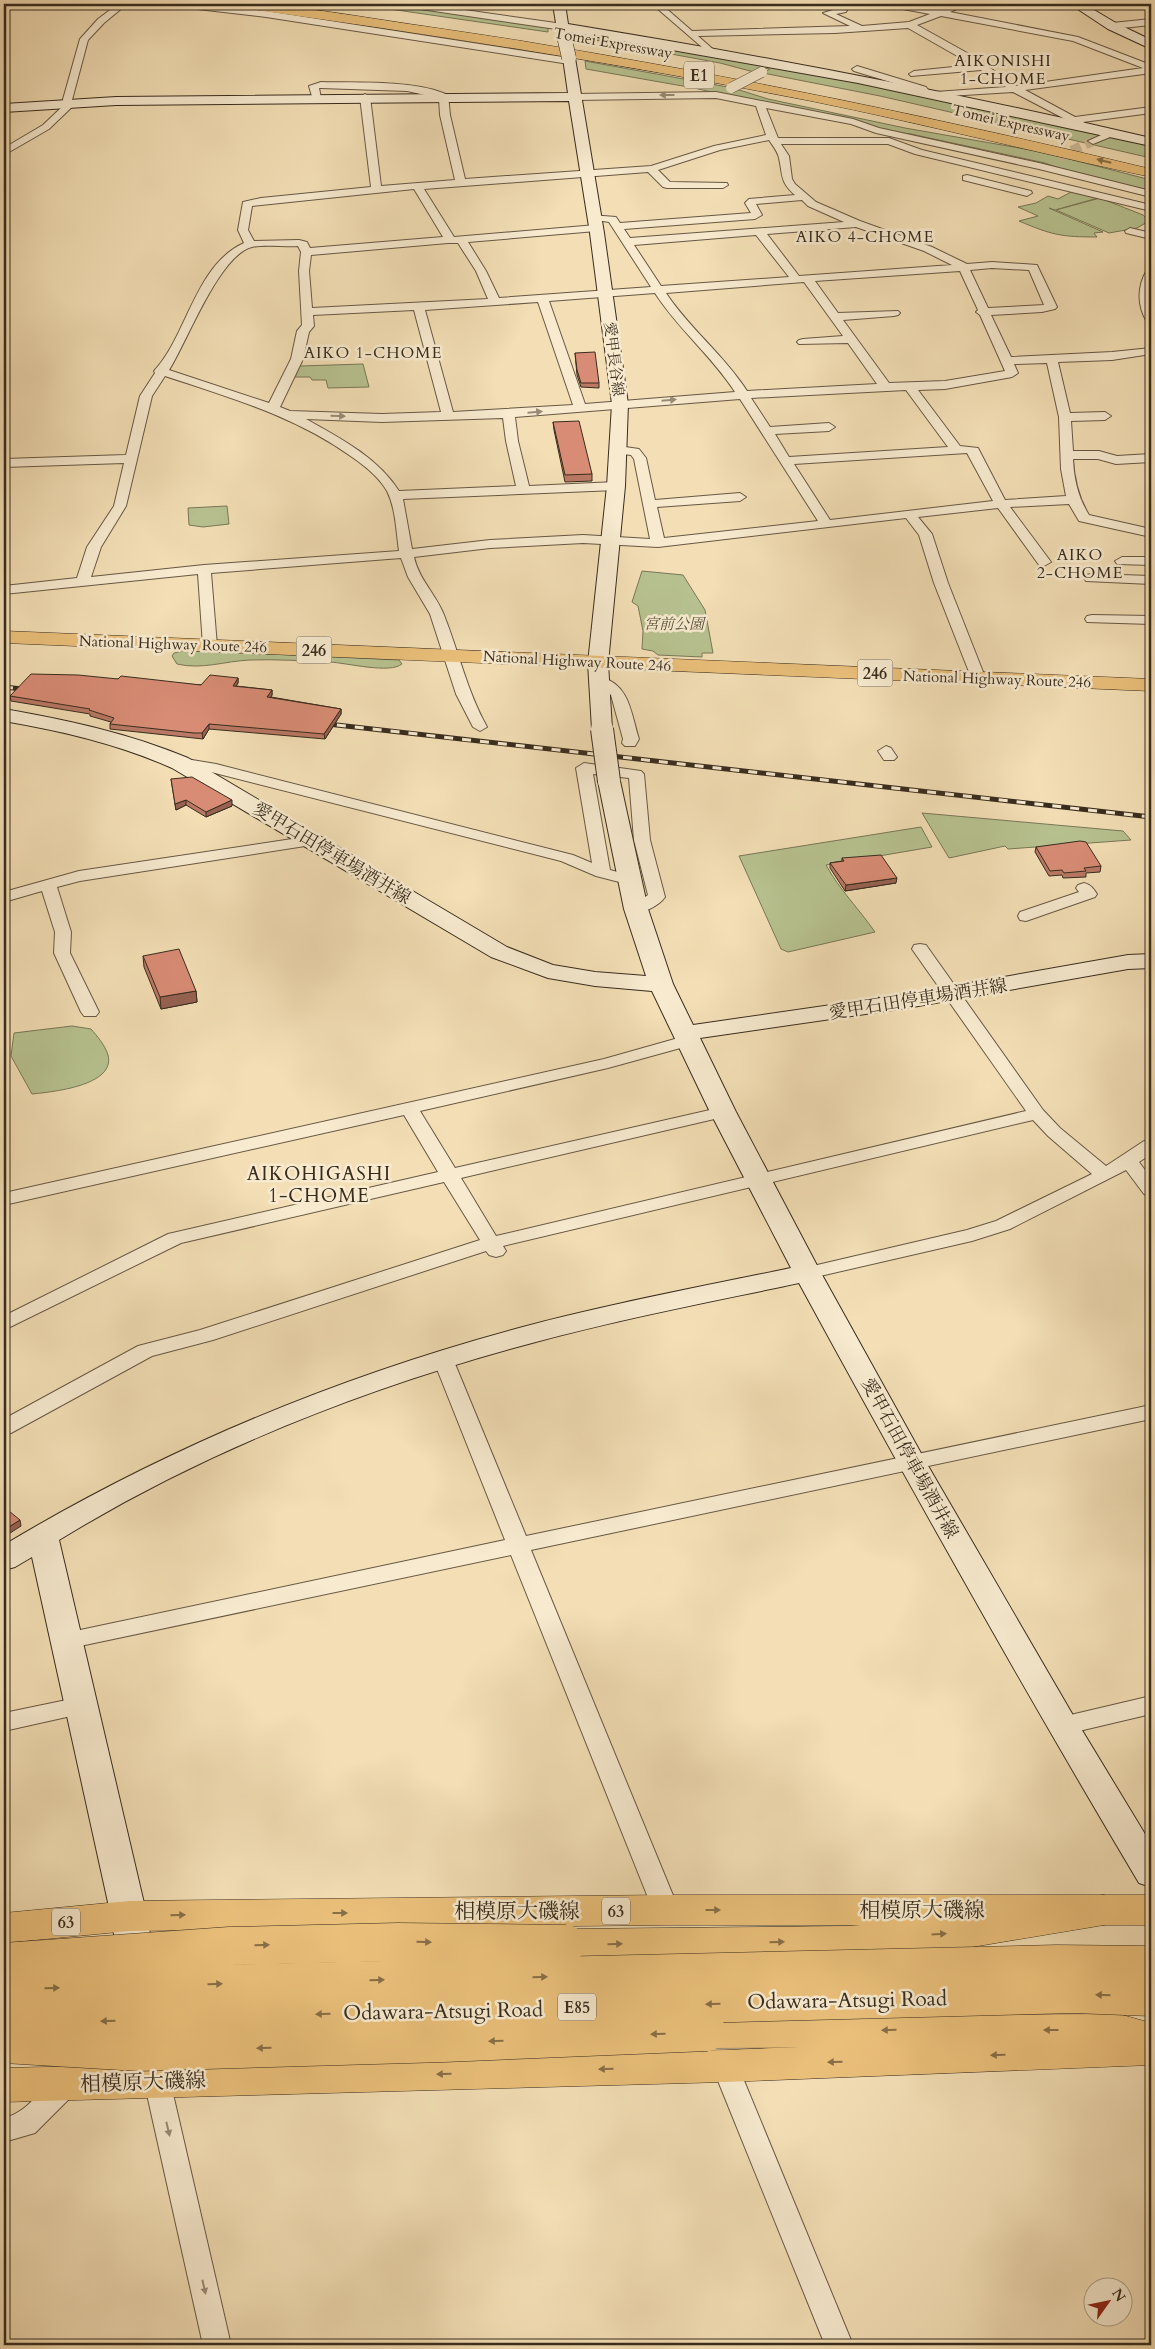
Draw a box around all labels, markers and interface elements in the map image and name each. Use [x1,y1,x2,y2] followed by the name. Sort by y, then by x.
[552,23,674,63] street label: Tomei Expressway
[954,50,1052,90] district label: AIKONISHI 1-CHOME
[684,62,714,88] road number: E1
[659,91,675,99] one-way arrow
[950,100,1072,146] street label: Tomei Expressway
[1096,157,1111,165] one-way arrow
[796,226,934,248] district label: AIKO 4-CHOME
[600,321,628,397] street label: 愛甲長谷線
[304,342,442,364] district label: AIKO 1-CHOME
[661,396,677,404] one-way arrow
[528,408,544,416] one-way arrow
[330,413,346,421] one-way arrow
[1037,544,1123,584] district label: AIKO 2-CHOME
[644,614,707,634] park label: 宮前公園
[78,631,268,657] street label: National Highway Route 246
[296,636,332,664] road number: 246
[482,646,672,676] street label: National Highway Route 246
[858,660,892,686] road number: 246
[902,666,1092,692] street label: National Highway Route 246
[248,796,415,910] street label: 愛甲石田停車場酒井線
[827,973,1009,1026] street label: 愛甲石田停車場酒井線
[247,1161,391,1209] district label: AIKOHIGASHI 1-CHOME
[855,1373,964,1543] street label: 愛甲石田停車場酒井線
[859,1896,985,1925] street label: 相模原大磯線
[454,1897,580,1926] street label: 相模原大磯線
[602,1898,630,1924] road number: 63
[705,1906,721,1914] one-way arrow
[52,1908,80,1935] road number: 63
[332,1909,348,1917] one-way arrow
[170,1911,186,1919] one-way arrow
[932,1930,948,1938] one-way arrow
[417,1938,433,1946] one-way arrow
[769,1938,785,1946] one-way arrow
[607,1940,623,1948] one-way arrow
[254,1941,270,1949] one-way arrow
[532,1972,548,1980] one-way arrow
[370,1976,386,1984] one-way arrow
[207,1980,223,1988] one-way arrow
[45,1984,61,1992] one-way arrow
[747,1984,947,2017] street label: Odawara-Atsugi Road
[1094,1991,1110,1999] one-way arrow
[558,1994,596,2020] road number: E85
[343,1995,543,2028] street label: Odawara-Atsugi Road
[704,2000,720,2008] one-way arrow
[315,2010,331,2018] one-way arrow
[100,2018,116,2026] one-way arrow
[881,2026,897,2034] one-way arrow
[1043,2026,1059,2034] one-way arrow
[650,2031,666,2039] one-way arrow
[488,2037,504,2045] one-way arrow
[255,2044,271,2052] one-way arrow
[989,2052,1005,2060] one-way arrow
[827,2058,843,2066] one-way arrow
[598,2065,614,2073] one-way arrow
[80,2066,206,2099] street label: 相模原大磯線
[435,2070,451,2078] one-way arrow
[164,2121,172,2136] one-way arrow
[1082,2276,1132,2326] north arrow
[200,2280,208,2295] one-way arrow
[1107,2285,1130,2305] text: N

